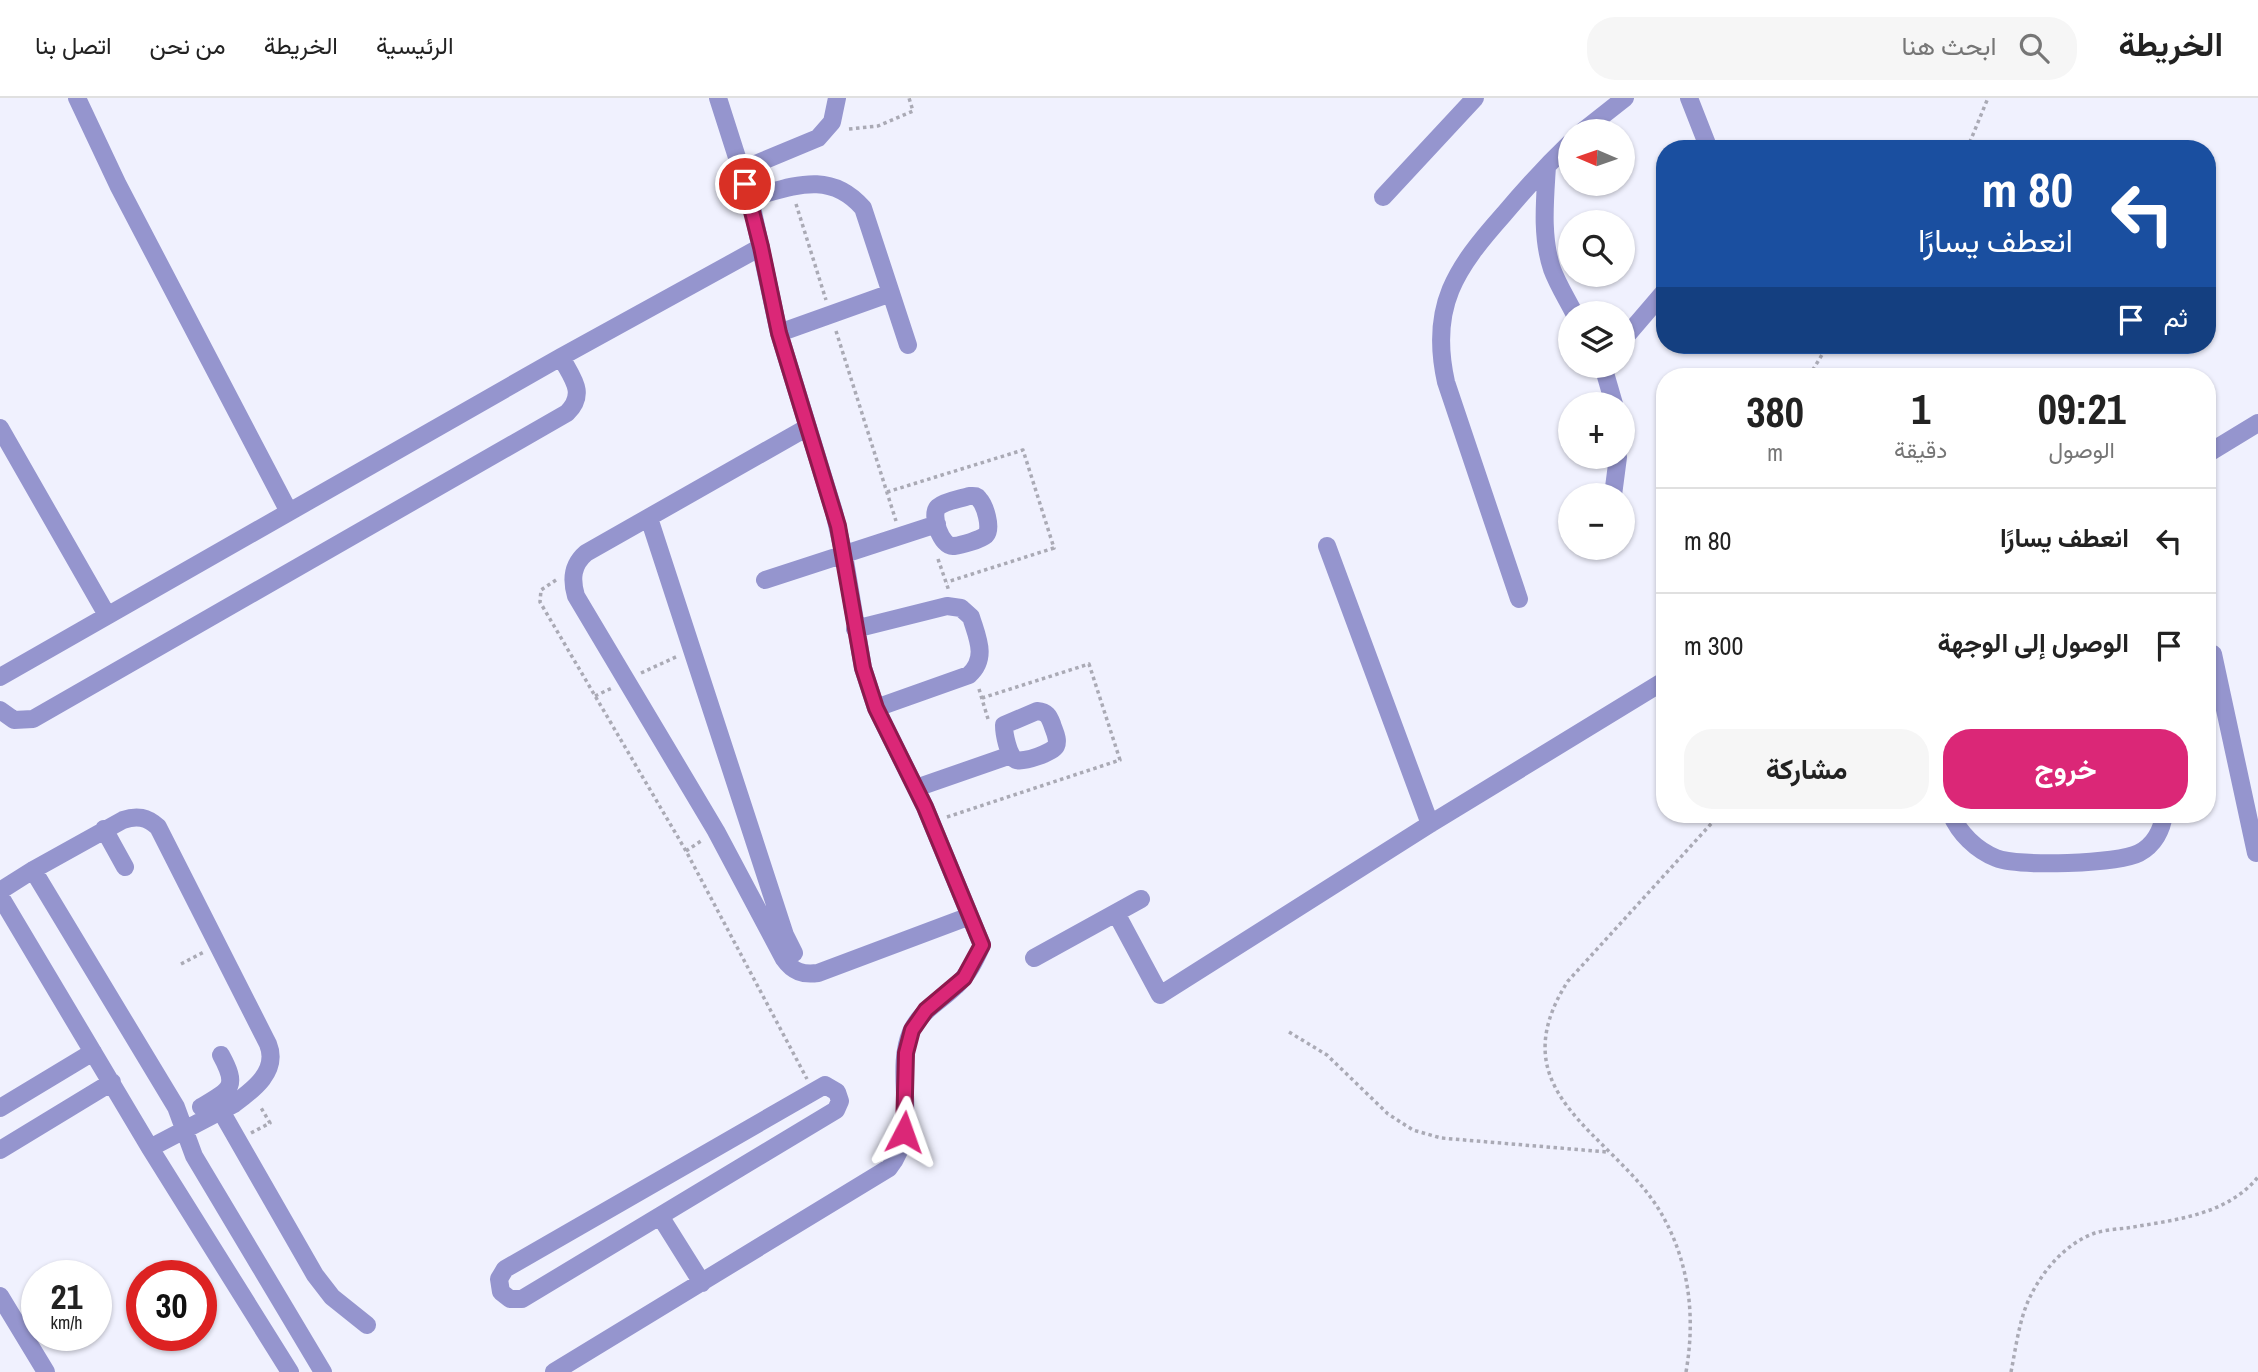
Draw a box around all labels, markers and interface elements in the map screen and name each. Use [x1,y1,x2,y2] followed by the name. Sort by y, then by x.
[1587,17,2077,80] search box
[2119,22,2223,66] text: الخريطة
[1901,28,1997,63] text: ابحث هنا
[35,29,112,61] text: اتصل بنا
[150,29,226,61] text: من نحن
[264,29,338,61] text: الخريطة
[376,29,453,61] text: الرئيسية
[2015,29,2053,67] icon: search
[1558,119,1634,196] north arrow
[1558,119,1635,560] map controls
[715,154,775,214] pin
[1981,156,2073,222] text: 80 m
[726,165,764,203] icon: arrive
[2097,168,2188,259] icon: left
[1558,210,1635,287] button: search
[1918,219,2073,262] text: انعطف يسارًا
[2164,300,2188,335] text: ثم
[1558,301,1635,378] button: layers
[2112,301,2150,339] icon: arrive
[1911,381,1930,437] text: 1
[2038,381,2126,437] text: 09:21
[1746,384,1804,440] text: 380
[1558,392,1635,469] button: +
[1894,434,1947,465] text: دقيقة
[2048,434,2115,465] text: الوصول
[1767,437,1783,468] text: m
[1558,483,1635,560] button: −
[2000,520,2129,555] text: انعطف يسارًا
[2150,522,2188,560] icon: left
[1684,523,1731,558] text: 80 m
[1937,625,2129,660] text: الوصول إلى الوجهة
[2150,627,2188,665] icon: arrive
[1684,628,1743,663] text: 300 m
[1684,729,1929,809] button: مشاركة
[1943,729,2188,809] button: خروج
[867,1095,941,1169] position arrow
[126,1260,217,1351] speed limit sign: 30
[51,1273,82,1320] text: 21
[51,1310,83,1335] text: km/h

